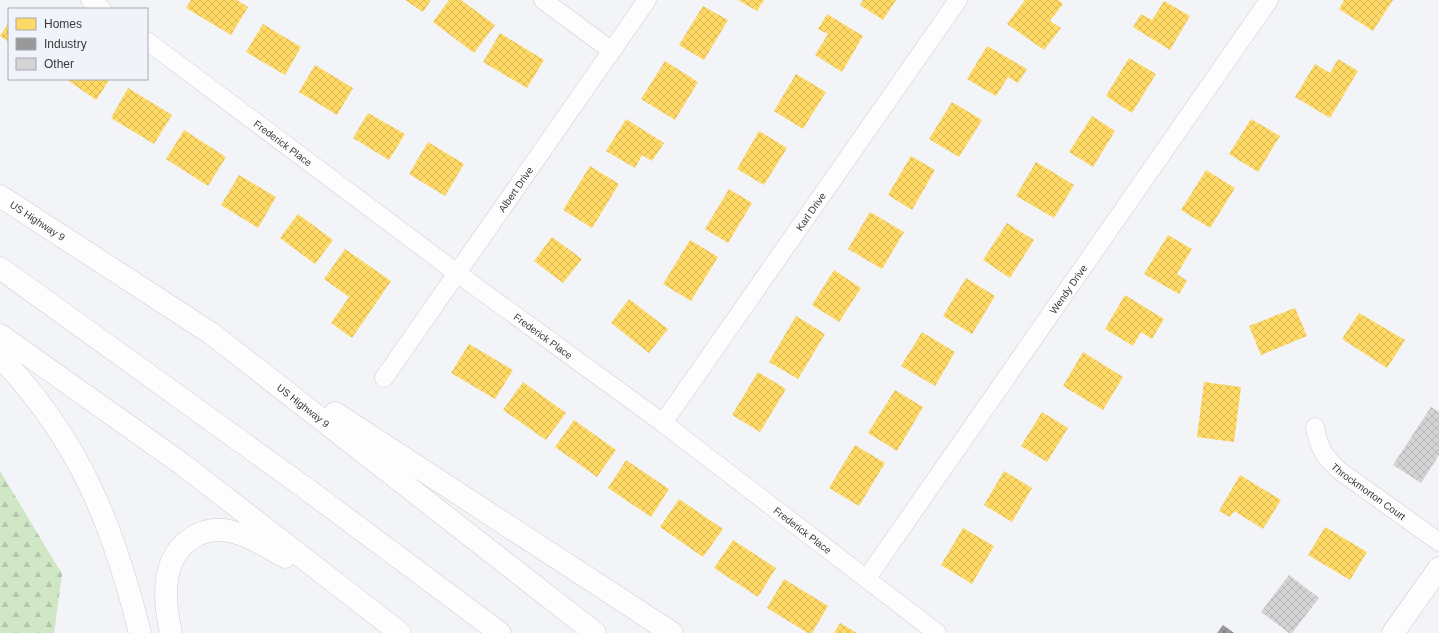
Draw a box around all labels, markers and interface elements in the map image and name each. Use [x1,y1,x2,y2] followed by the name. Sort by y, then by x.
[8,8,148,80] legend
[44,17,82,31] text: Homes
[44,37,87,51] text: Industry
[44,57,74,71] text: Other
[252,118,314,169] street label: Frederick Place
[496,165,535,214] street label: Albert Drive
[794,190,828,233] street label: Karl Drive
[8,199,67,243] street label: US Highway 9
[1048,262,1089,316] street label: Wendy Drive
[512,311,575,361] street label: Frederick Place
[275,382,332,430] street label: US Highway 9
[1329,461,1408,522] street label: Throckmorton Court
[771,505,834,556] street label: Frederick Place

